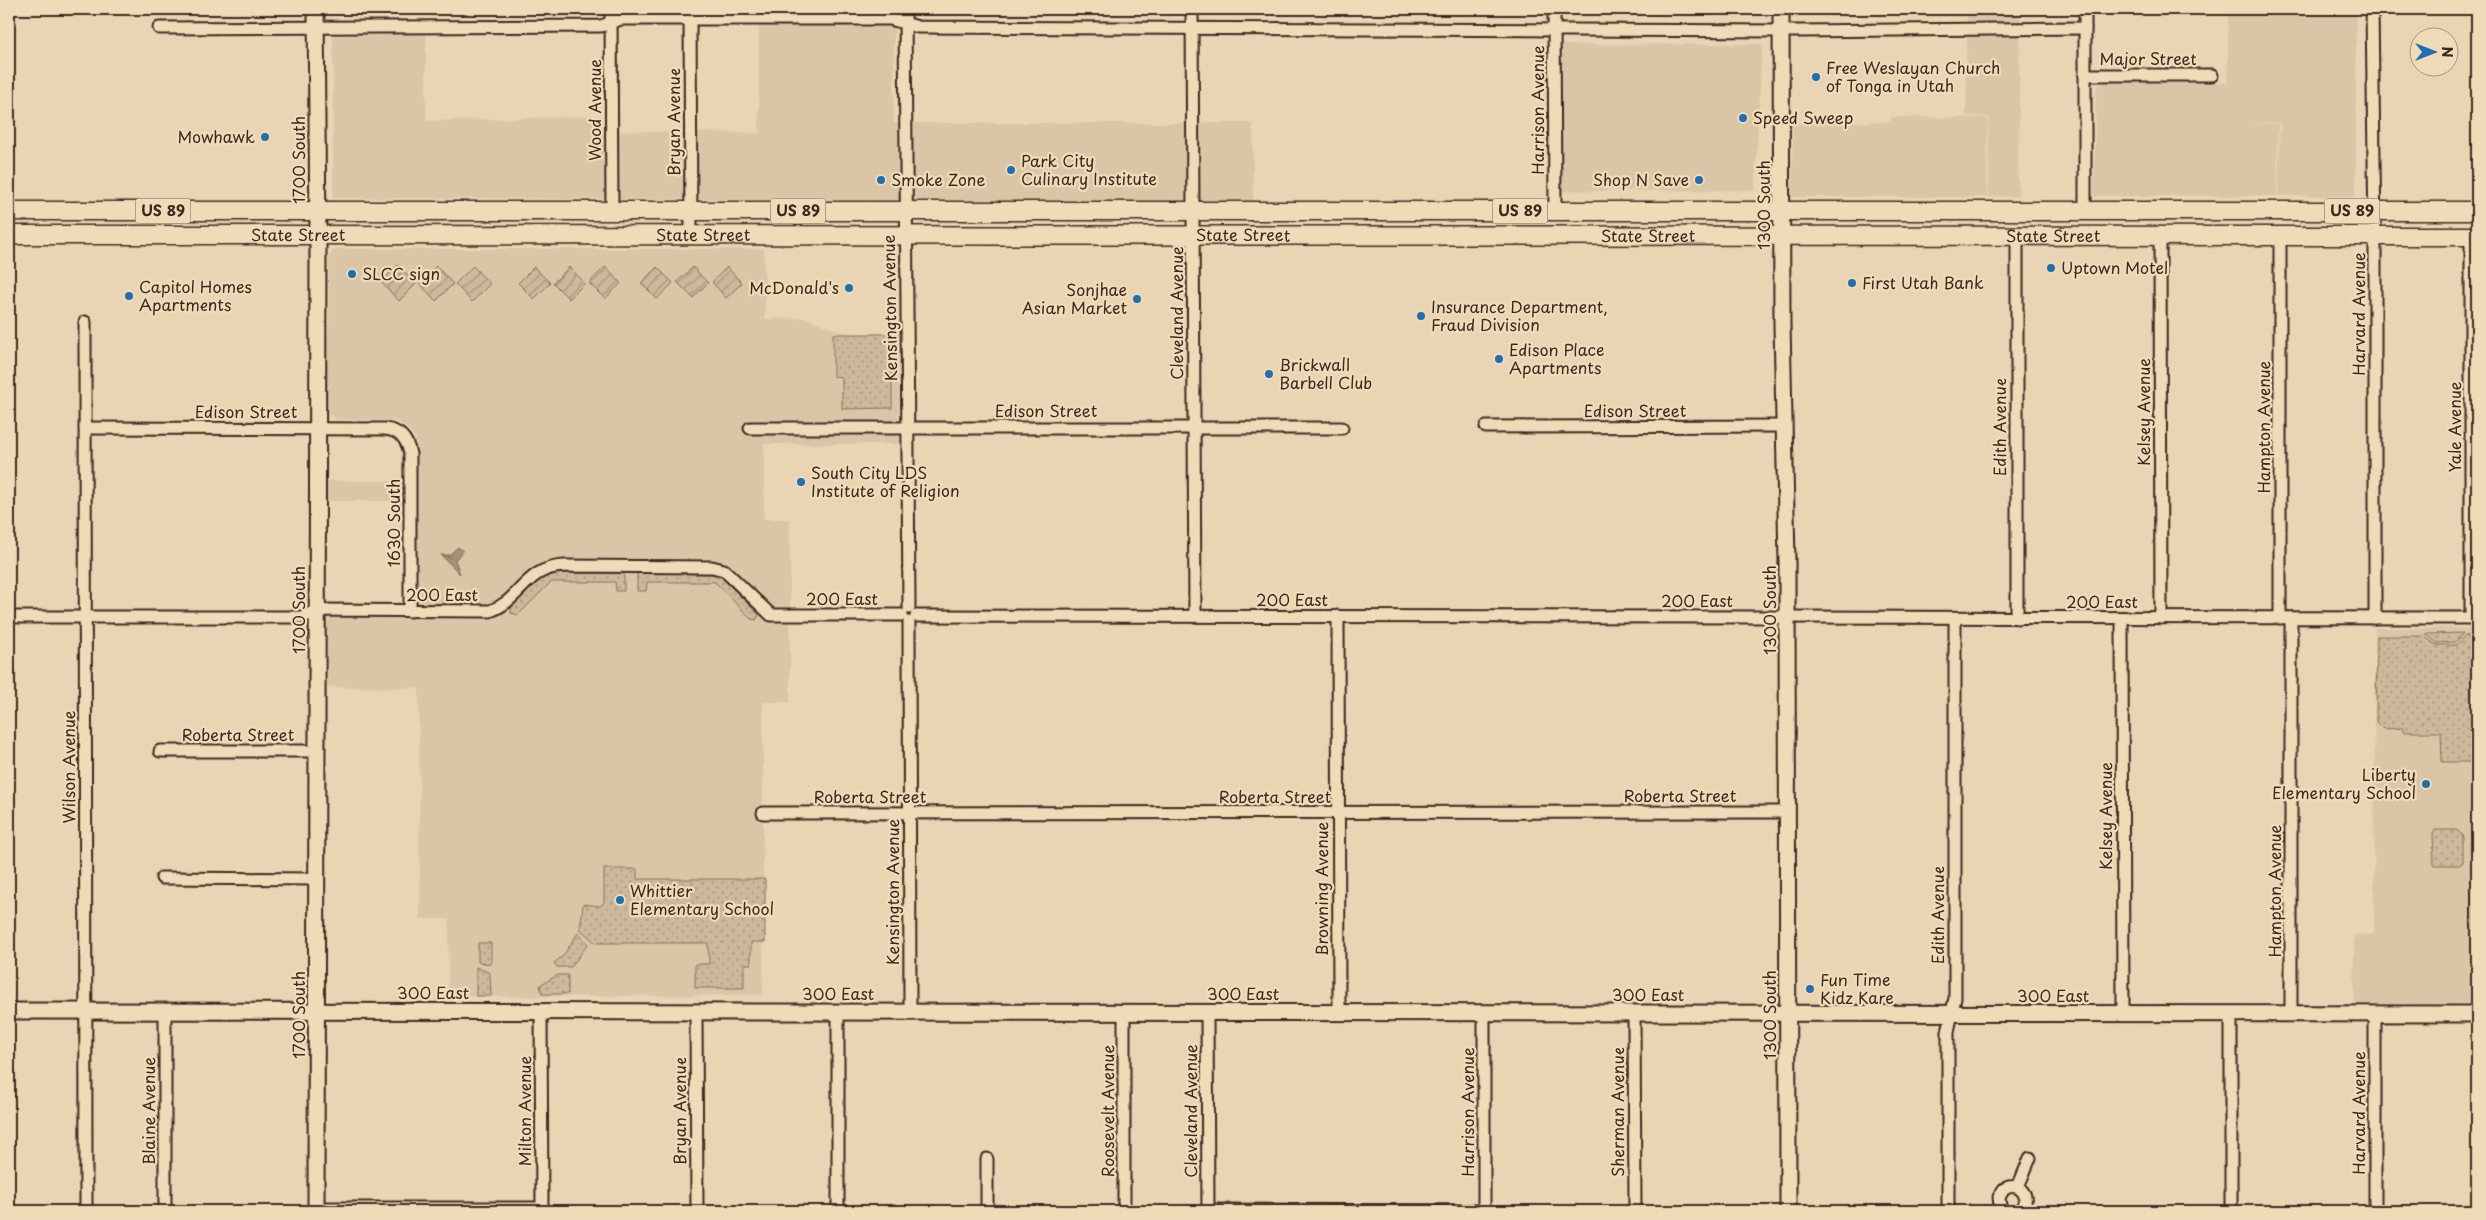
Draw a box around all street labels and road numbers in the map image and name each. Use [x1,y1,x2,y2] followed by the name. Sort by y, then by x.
[1525,45,1549,175] street label: Harrison Avenue
[2099,46,2197,70] street label: Major Street
[582,59,606,161] street label: Wood Avenue
[661,68,685,176] street label: Bryan Avenue
[286,116,310,204] street label: 1700 South
[1751,160,1775,250] street label: 1300 South
[136,198,190,224] road number: US 89
[770,198,826,224] road number: US 89
[1492,198,1548,224] road number: US 89
[2324,198,2380,224] road number: US 89
[251,222,346,246] street label: State Street
[656,222,751,246] street label: State Street
[1196,222,1291,247] street label: State Street
[1601,223,1696,247] street label: State Street
[2006,223,2101,247] street label: State Street
[876,234,902,381] street label: Kensington Avenue
[1164,246,1188,380] street label: Cleveland Avenue
[2346,252,2370,376] street label: Harvard Avenue
[2131,358,2155,466] street label: Kelsey Avenue
[2251,360,2275,493] street label: Hampton Avenue
[1987,378,2011,476] street label: Edith Avenue
[2442,381,2466,472] street label: Yale Avenue
[995,398,1098,422] street label: Edison Street
[1584,398,1687,422] street label: Edison Street
[195,399,298,423] street label: Edison Street
[381,479,405,567] street label: 1630 South
[1757,565,1781,655] street label: 1300 South
[286,566,310,654] street label: 1700 South
[406,582,478,606] street label: 200 East
[806,586,878,610] street label: 200 East
[1256,587,1328,611] street label: 200 East
[1661,588,1733,612] street label: 200 East
[2066,589,2138,613] street label: 200 East
[56,710,80,824] street label: Wilson Avenue
[182,722,295,746] street label: Roberta Street
[2093,762,2117,870] street label: Kelsey Avenue
[1624,783,1737,807] street label: Roberta Street
[814,784,927,808] street label: Roberta Street
[1219,784,1332,808] street label: Roberta Street
[880,818,904,965] street label: Kensington Avenue
[1309,821,1333,956] street label: Browning Avenue
[2262,824,2286,957] street label: Hampton Avenue
[1925,866,1949,964] street label: Edith Avenue
[1757,970,1781,1060] street label: 1300 South
[286,971,310,1059] street label: 1700 South
[397,980,469,1004] street label: 300 East
[802,981,874,1005] street label: 300 East
[1207,981,1279,1005] street label: 300 East
[1612,982,1684,1006] street label: 300 East
[2017,983,2089,1007] street label: 300 East
[1178,1044,1202,1178] street label: Cleveland Avenue
[1095,1045,1119,1177] street label: Roosevelt Avenue
[1455,1047,1479,1177] street label: Harrison Avenue
[1605,1047,1629,1177] street label: Sherman Avenue
[2346,1051,2370,1175] street label: Harvard Avenue
[512,1056,536,1166] street label: Milton Avenue
[136,1057,160,1165] street label: Blaine Avenue
[667,1057,691,1165] street label: Bryan Avenue

